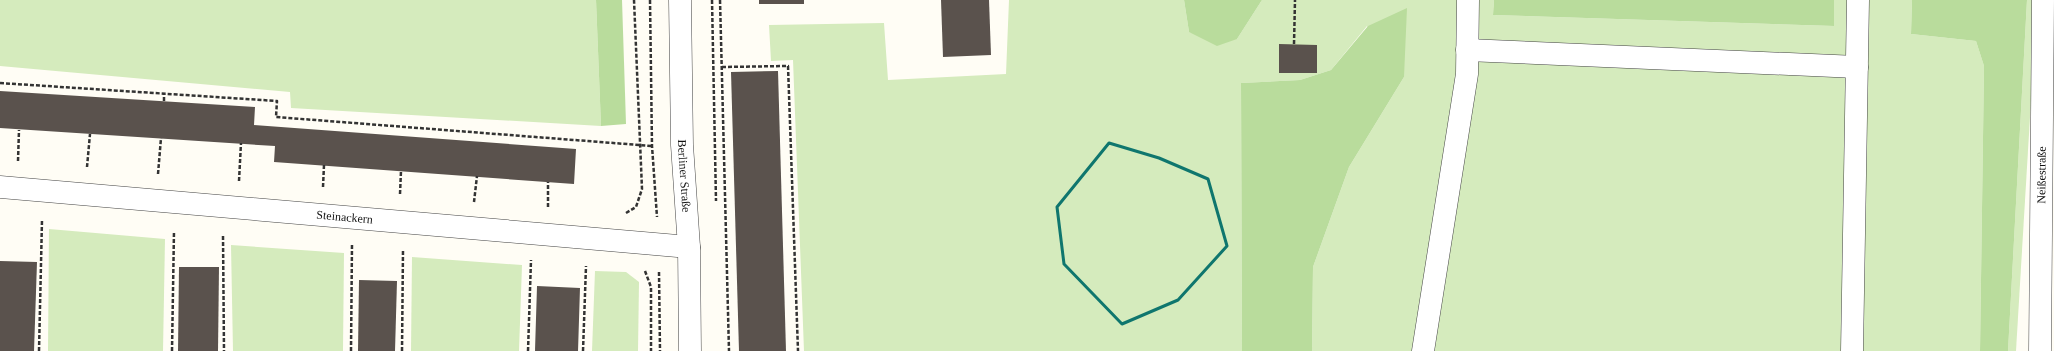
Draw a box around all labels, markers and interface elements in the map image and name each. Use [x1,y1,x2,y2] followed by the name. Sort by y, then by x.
[675,139,694,213] street label: Berliner Straße
[2034,146,2049,204] street label: Neißestraße
[316,208,374,226] street label: Steinackern

